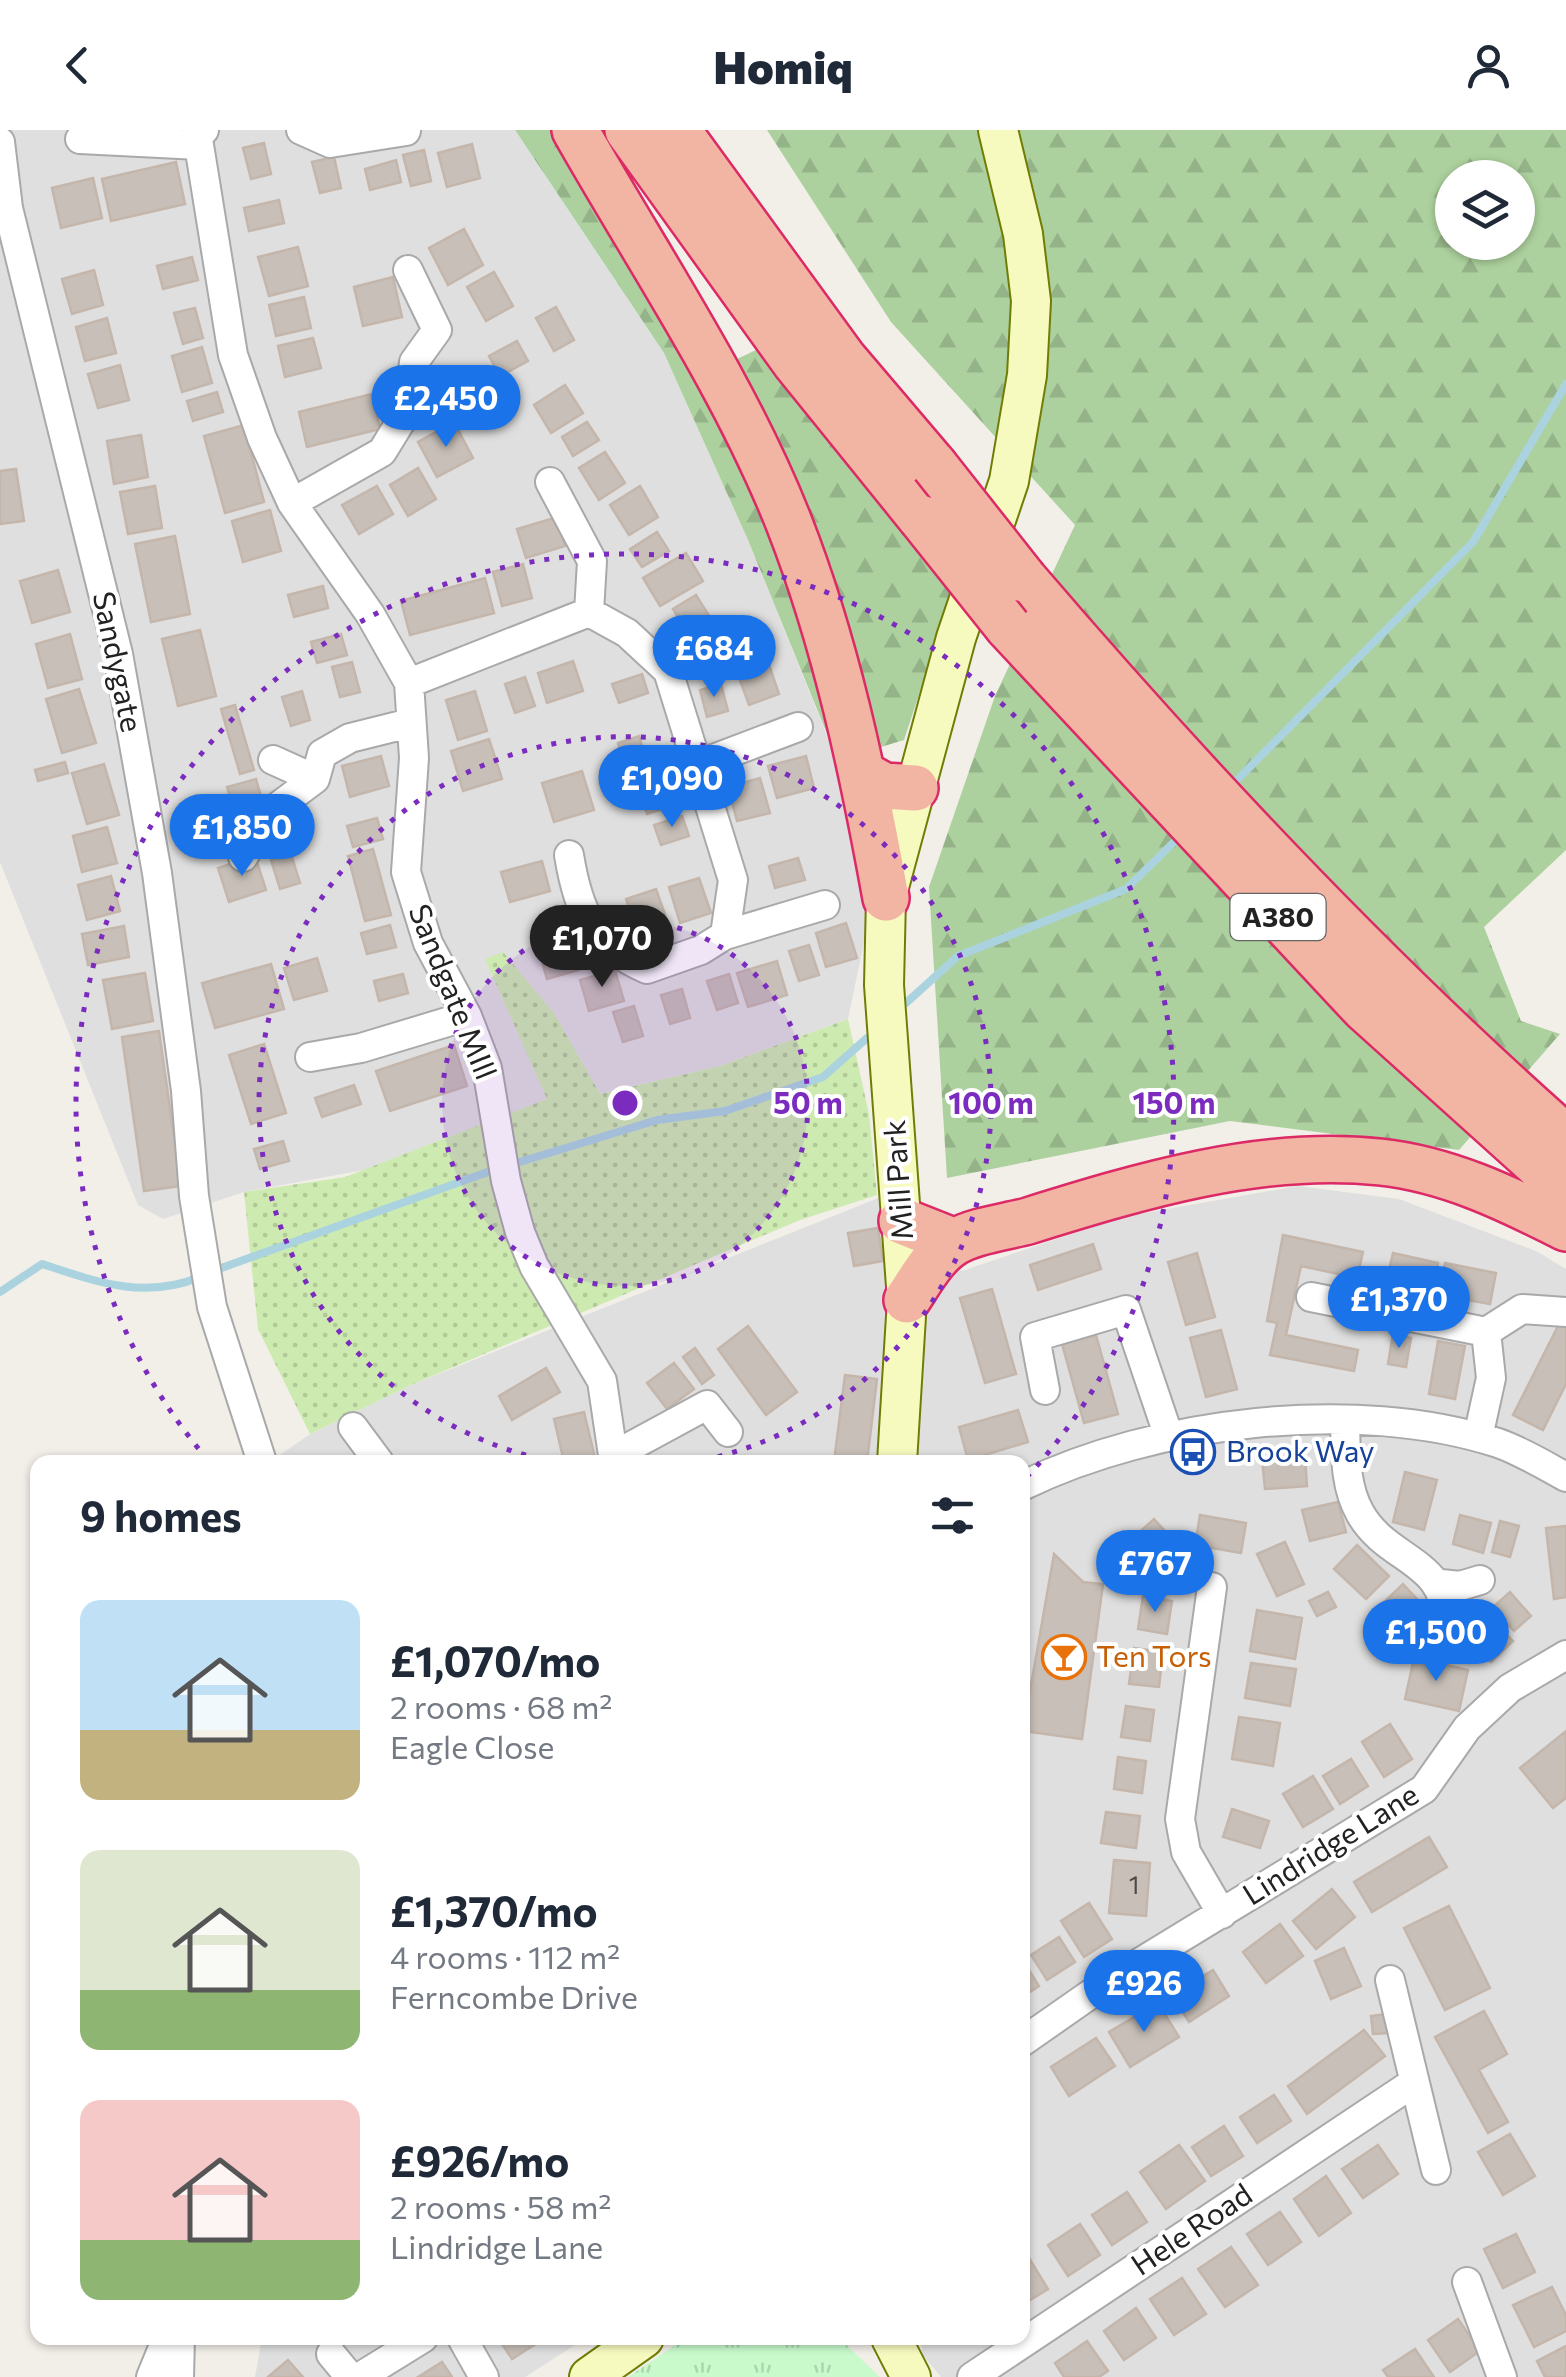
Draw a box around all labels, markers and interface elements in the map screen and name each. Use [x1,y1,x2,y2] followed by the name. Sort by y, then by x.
[50,38,105,93] icon: back
[713,38,853,93] text: Homiq
[1461,38,1516,93] icon: person
[1435,160,1535,260] map controls
[1435,160,1535,260] button: layers
[365,365,527,450] pin: £2,450
[394,377,498,417] text: £2,450
[87,588,152,735] street label: Sandygate
[655,615,773,700] pin: £684
[675,627,753,667] text: £684
[591,745,753,830] pin: £1,090
[620,757,724,797] text: £1,090
[161,794,323,879] pin: £1,850
[192,806,292,846] text: £1,850
[1230,894,1326,940] road number: A380
[402,898,506,1084] street label: Sandgate MIll
[521,905,683,990] pin: £1,070
[552,917,652,957] text: £1,070
[773,1083,843,1120] text: 50 m
[948,1083,1034,1120] text: 100 m
[1133,1083,1215,1120] text: 150 m
[607,1085,643,1121] centre of rings
[874,1119,919,1241] street label: Mill Park
[1318,1266,1480,1351] pin: £1,370
[1350,1278,1448,1318] text: £1,370
[1170,1429,1216,1475] bus stop icon: Brook Way
[1226,1431,1375,1468] place label: Brook Way
[925,1488,980,1543] icon: filters
[80,1489,242,1541] text: 9 homes
[1096,1530,1214,1615] pin: £767
[1118,1542,1192,1582] text: £767
[1355,1599,1517,1684] pin: £1,500
[1385,1611,1487,1651] text: £1,500
[390,1634,600,1686] text: £1,070/mo
[1041,1634,1087,1680] bar icon: Ten Tors
[1096,1636,1212,1673] place label: Ten Tors
[160,1640,280,1760] icon: home
[390,1686,612,1726] text: 2 rooms · 68 m²
[390,1726,555,1766] text: Eagle Close
[1235,1774,1424,1912] street label: Lindridge Lane
[1129,1869,1139,1899] house number: 1
[390,1884,598,1936] text: £1,370/mo
[160,1890,280,2010] icon: home
[390,1936,620,1976] text: 4 rooms · 112 m²
[1085,1950,1203,2035] pin: £926
[1106,1962,1182,2002] text: £926
[390,1976,638,2016] text: Ferncombe Drive
[390,2134,569,2186] text: £926/mo
[160,2140,280,2260] icon: home
[1123,2174,1258,2282] street label: Hele Road
[390,2186,611,2226] text: 2 rooms · 58 m²
[390,2226,603,2266] text: Lindridge Lane

